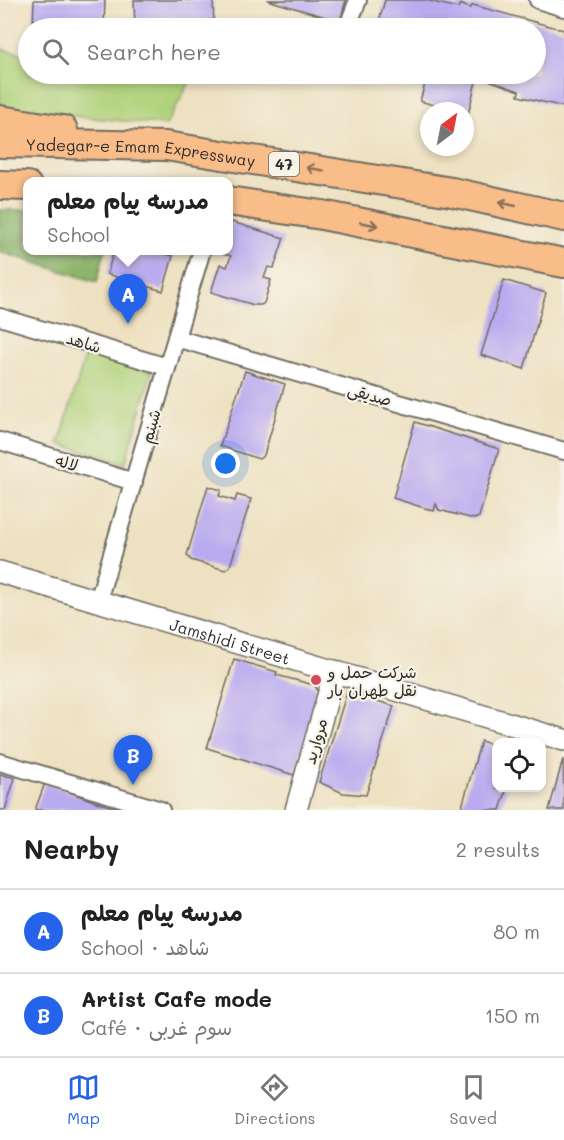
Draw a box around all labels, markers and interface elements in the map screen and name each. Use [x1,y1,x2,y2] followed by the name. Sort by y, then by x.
[18,18,546,84] search box
[39,35,72,68] icon: search
[87,37,221,66] text: Search here
[420,102,474,156] north arrow
[25,133,257,171] street label: Yadegar-e Emam Expressway
[269,152,299,176] road number: 47
[306,163,326,174] one-way arrow
[23,177,233,255] popup
[47,186,209,215] text: مدرسه پیام معلم
[498,198,517,210] one-way arrow
[359,219,378,230] one-way arrow
[47,221,110,247] text: School
[108,274,148,324] pin: A
[64,327,104,357] street label: شاهد
[345,378,394,411] street label: صدیقی
[135,407,168,446] street label: شبنم
[53,449,81,475] street label: لاله
[211,449,240,478] your location
[167,613,293,668] street label: Jamshidi Street
[326,661,417,700] place label: شرکت حمل و نقل طهران بار
[309,673,323,687] marker: شرکت حمل و نقل طهران بار
[298,716,332,766] street label: مروارید
[114,736,152,785] pin: B
[492,738,546,792] map controls
[492,738,546,792] button: locate
[24,832,119,866] text: Nearby
[456,836,540,862] text: 2 results
[81,898,243,927] text: مدرسه پیام معلم
[37,918,50,944] text: A
[493,918,540,944] text: 80 m
[81,934,209,960] text: School · شاهد
[81,984,272,1013] text: Artist Cafe mode
[37,1002,50,1028] text: B
[485,1002,540,1028] text: 150 m
[81,1014,232,1040] text: Café · سوم غربی
[67,1071,100,1128] tab: Map
[234,1071,315,1128] tab: Directions
[449,1071,497,1128] tab: Saved

